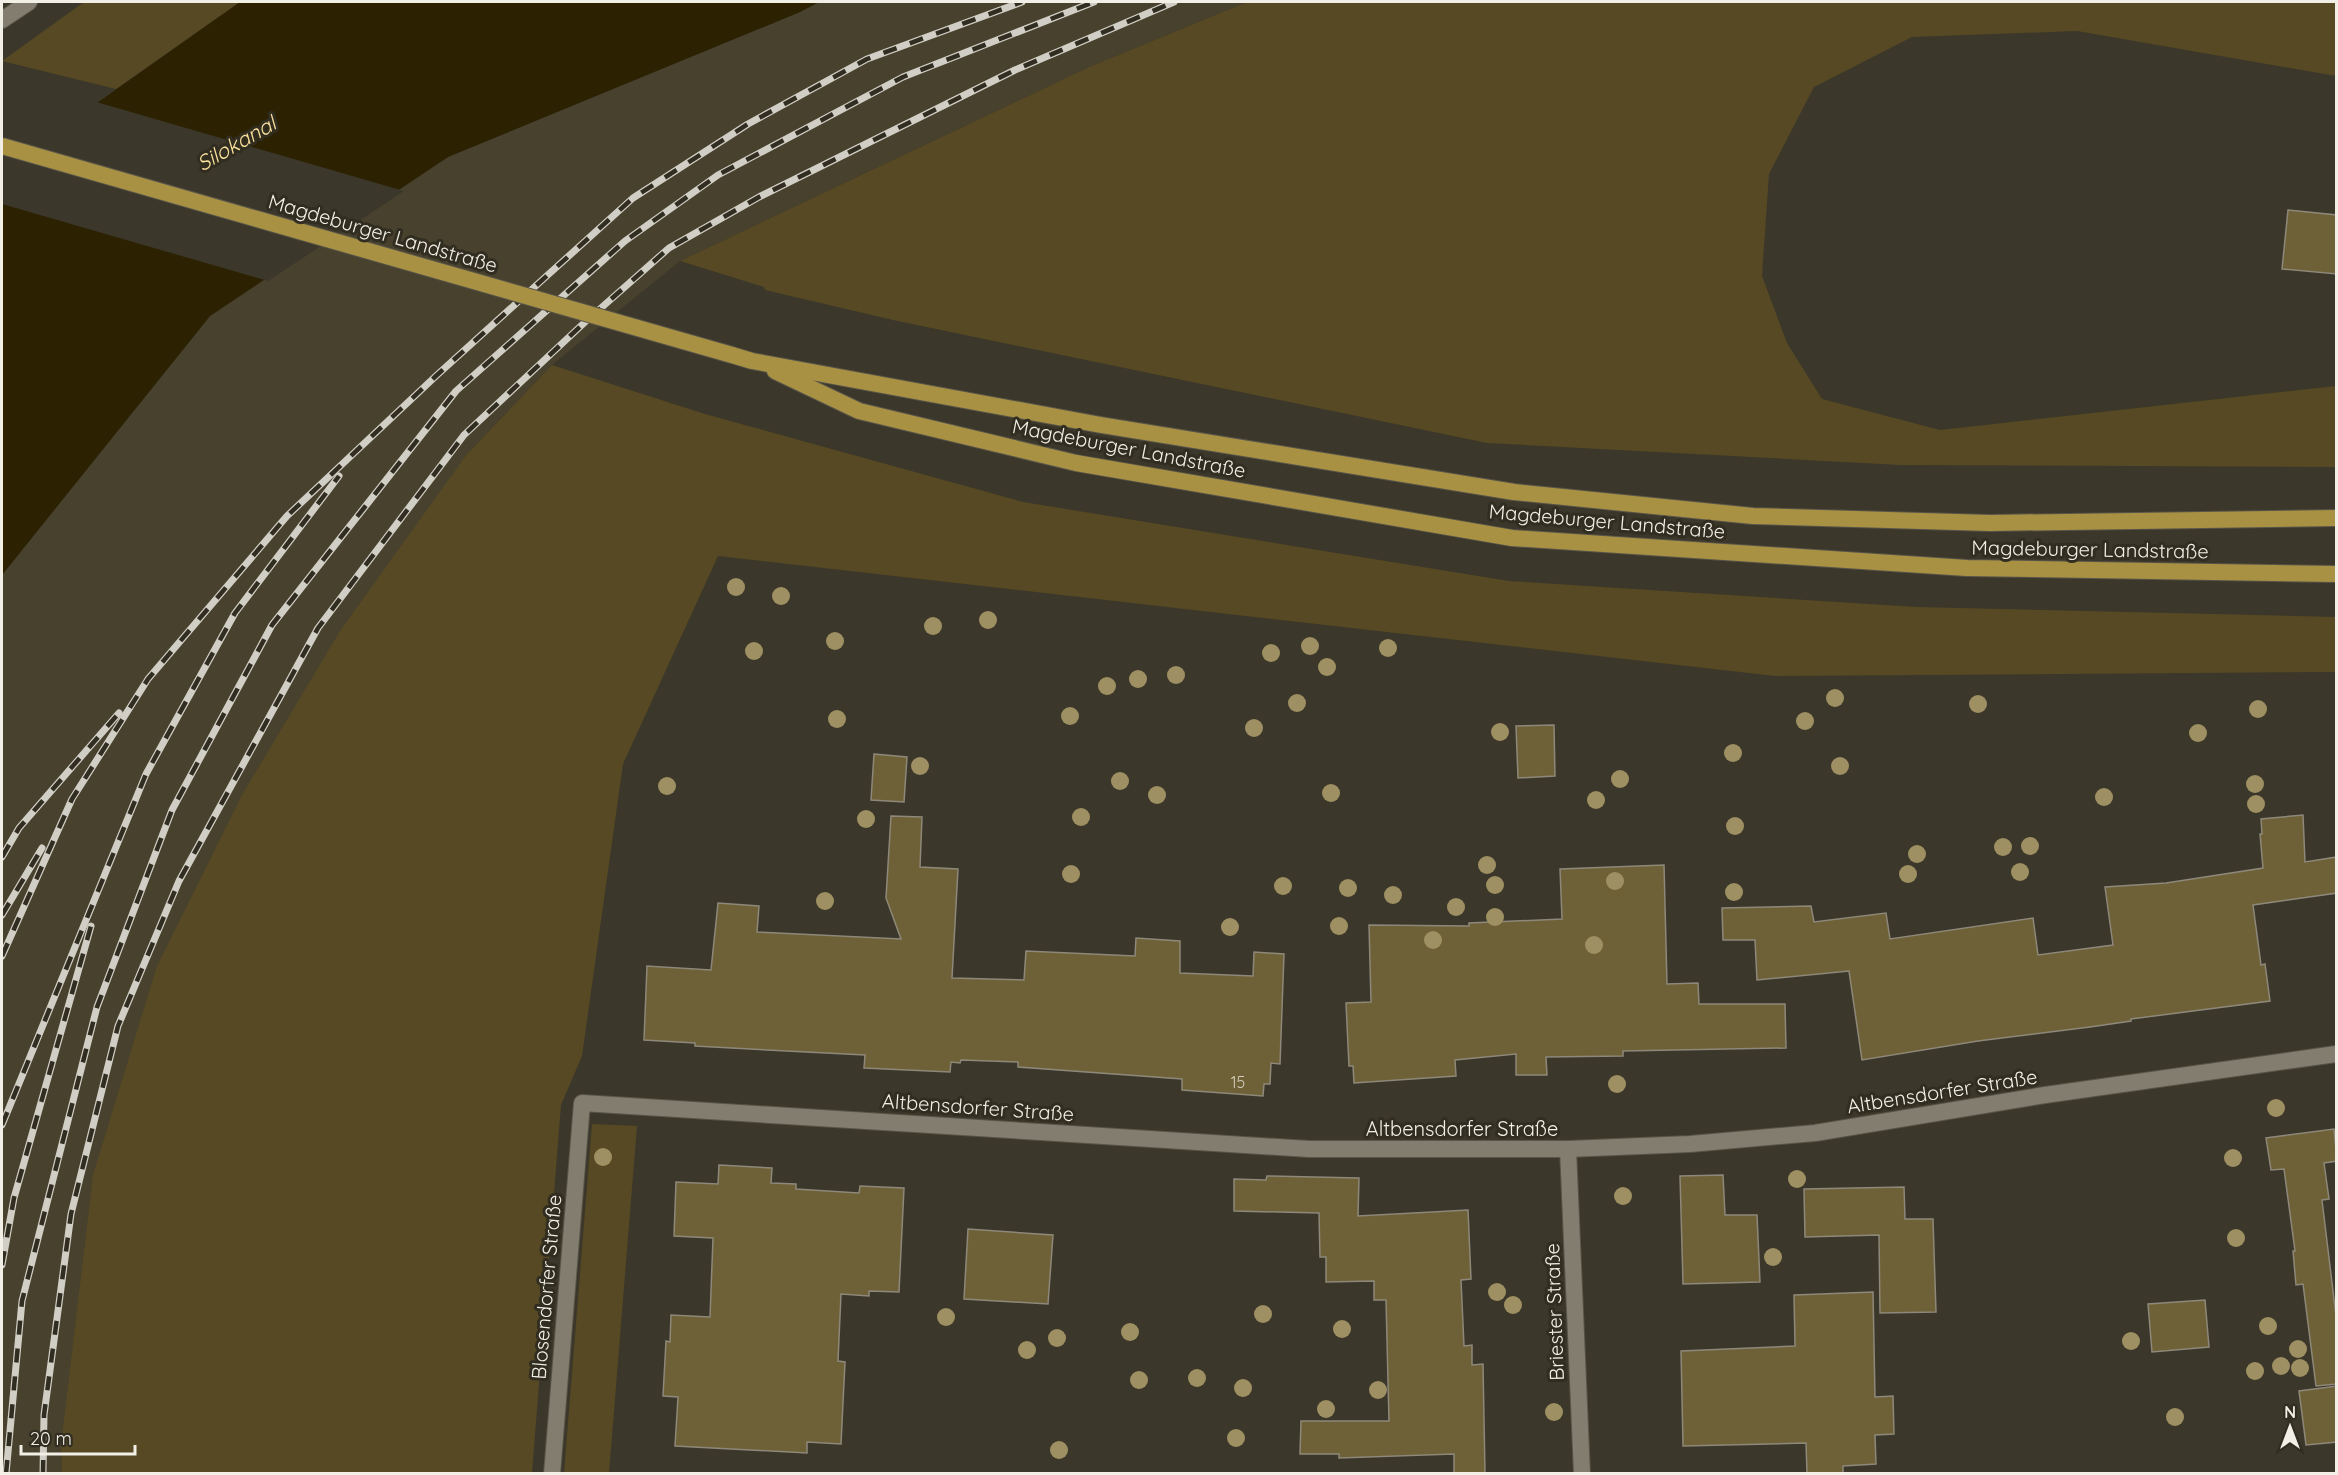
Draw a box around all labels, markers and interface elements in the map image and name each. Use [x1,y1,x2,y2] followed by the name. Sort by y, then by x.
[192,109,282,176] water label: Silokanal
[266,188,500,278] street label: Magdeburger Landstraße
[1010,413,1248,483] street label: Magdeburger Landstraße
[1488,498,1726,544] street label: Magdeburger Landstraße
[1971,534,2209,564] street label: Magdeburger Landstraße
[1845,1064,2039,1118] street label: Altbensdorfer Straße
[1231,1072,1245,1092] house number: 15
[881,1088,1075,1126] street label: Altbensdorfer Straße
[1366,1116,1558,1141] street label: Altbensdorfer Straße
[525,1194,567,1380] street label: Blosendorfer Straße
[1539,1243,1569,1381] street label: Briester Straße
[2260,1397,2320,1457] north arrow
[2284,1402,2296,1422] text: N
[21,1418,135,1456] scale bar
[30,1427,72,1450] text: 20 m

